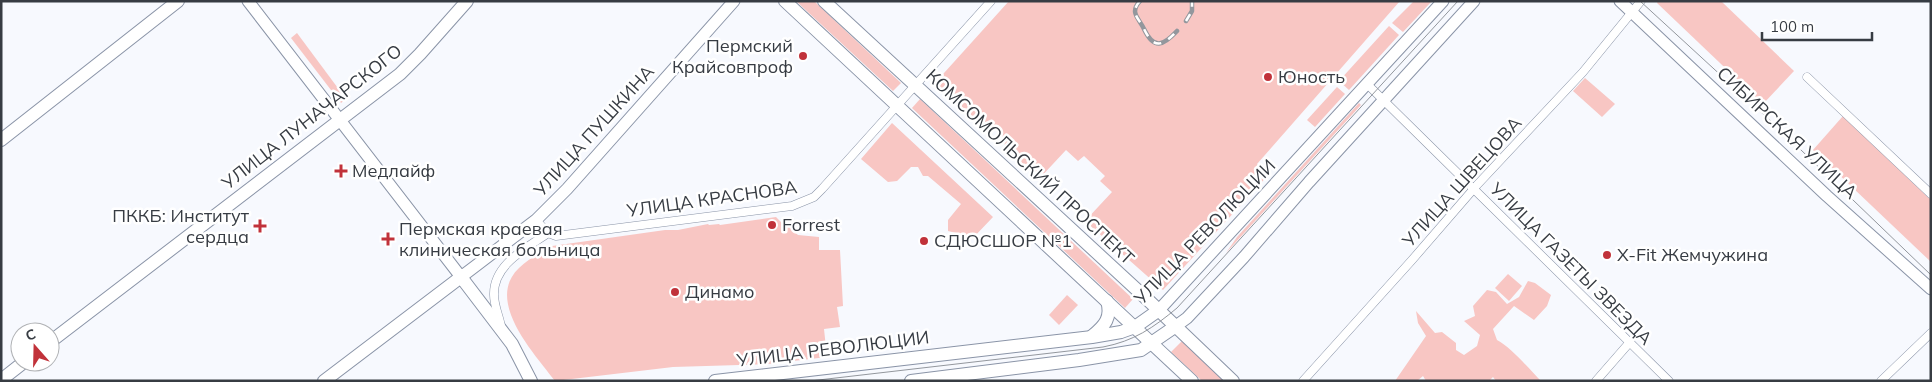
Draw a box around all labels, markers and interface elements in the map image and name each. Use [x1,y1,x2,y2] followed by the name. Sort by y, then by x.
[1762,10,1872,42] scale bar
[1770,17,1814,36] text: 100 m
[672,34,793,78] place label: Пермский Крайсовпроф
[216,39,406,195] street label: УЛИЦА ЛУНАЧАРСКОГО
[797,50,809,62] marker: Пермский Крайсовпроф
[528,60,659,202] street label: УЛИЦА ПУШКИНА
[1712,62,1862,204] street label: СИБИРСКАЯ УЛИЦА
[921,64,1139,269] street label: КОМСОМОЛЬСКИЙ ПРОСПЕКТ
[1278,65,1345,88] place label: Юность
[1262,71,1274,83] marker: Юность
[1396,112,1526,252] street label: УЛИЦА ШВЕЦОВА
[1128,154,1280,310] street label: УЛИЦА РЕВОЛЮЦИИ
[352,159,435,182] place label: Медлайф
[334,164,348,178] marker: Медлайф
[624,175,799,222] street label: УЛИЦА КРАСНОВА
[1485,177,1657,350] street label: УЛИЦА ГАЗЕТЫ ЗВЕЗДА
[112,204,250,248] place label: ПККБ: Институт сердца
[782,213,840,236] place label: Forrest
[399,217,601,261] place label: Пермская краевая клиническая больница
[253,219,267,233] marker: ПККБ: Институт сердца
[766,219,778,231] marker: Forrest
[934,229,1072,252] place label: СДЮСШОР №1
[381,232,395,246] marker: Пермская краевая клиническая больница
[918,235,930,247] marker: СДЮСШОР №1
[1617,243,1768,266] place label: X-Fit Жемчужина
[1601,249,1613,261] marker: X-Fit Жемчужина
[685,280,754,303] place label: Динамо
[669,286,681,298] marker: Динамо
[10,322,60,372] north arrow
[23,325,38,345] text: С
[734,325,930,372] street label: УЛИЦА РЕВОЛЮЦИИ

